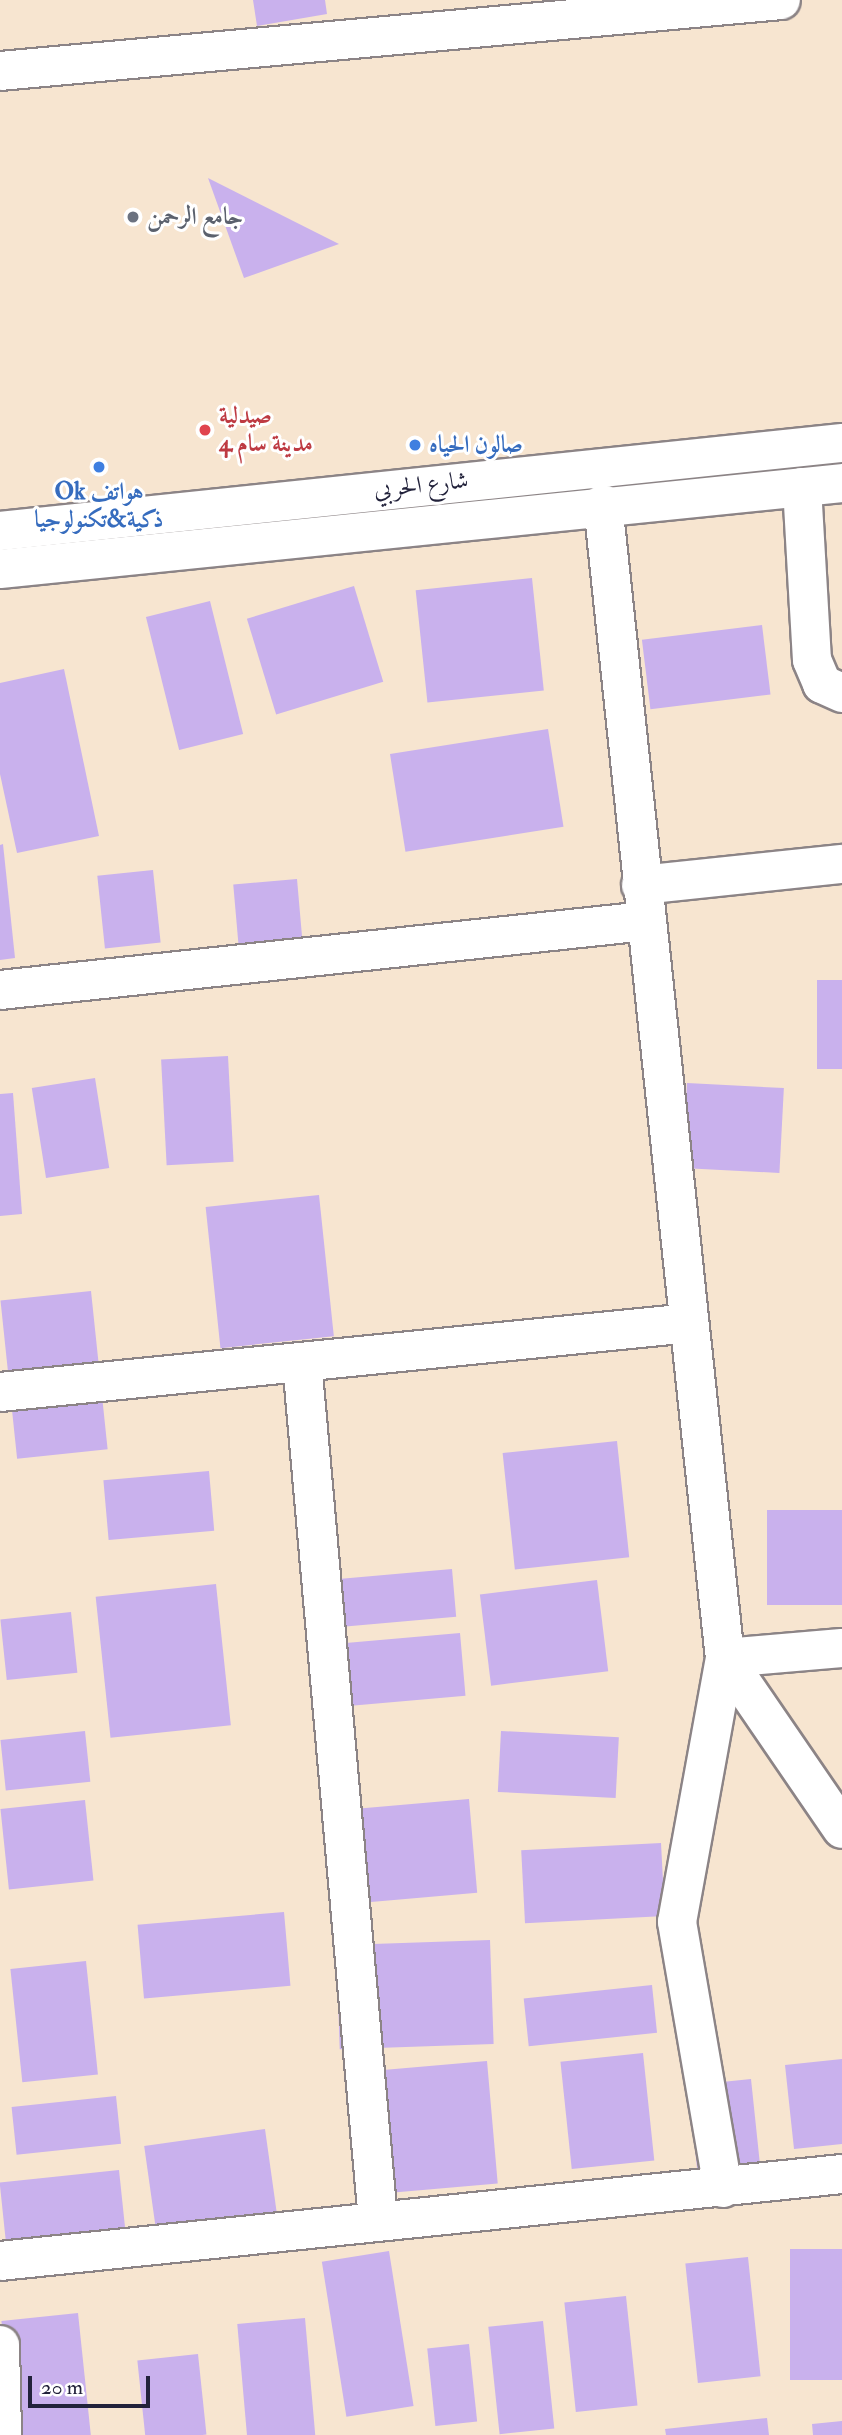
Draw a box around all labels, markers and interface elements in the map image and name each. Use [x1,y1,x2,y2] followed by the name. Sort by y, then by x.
[147,203,243,231] place label: جامع الرحمن
[125,209,141,225] marker: جامع الرحمن
[219,402,313,458] place label: صيدلية مدينة سام 4
[197,422,213,438] marker: صيدلية مدينة سام 4
[429,431,523,459] place label: صالون الحياه
[407,437,423,453] marker: صالون الحياه
[91,459,107,475] marker: Ok هواتف ذكية&تكنولوجيا
[372,466,470,504] street label: شارع الحربي
[34,478,164,534] place label: Ok هواتف ذكية&تكنولوجيا
[32,2362,154,2406] scale bar
[41,2374,83,2401] text: 20 m

